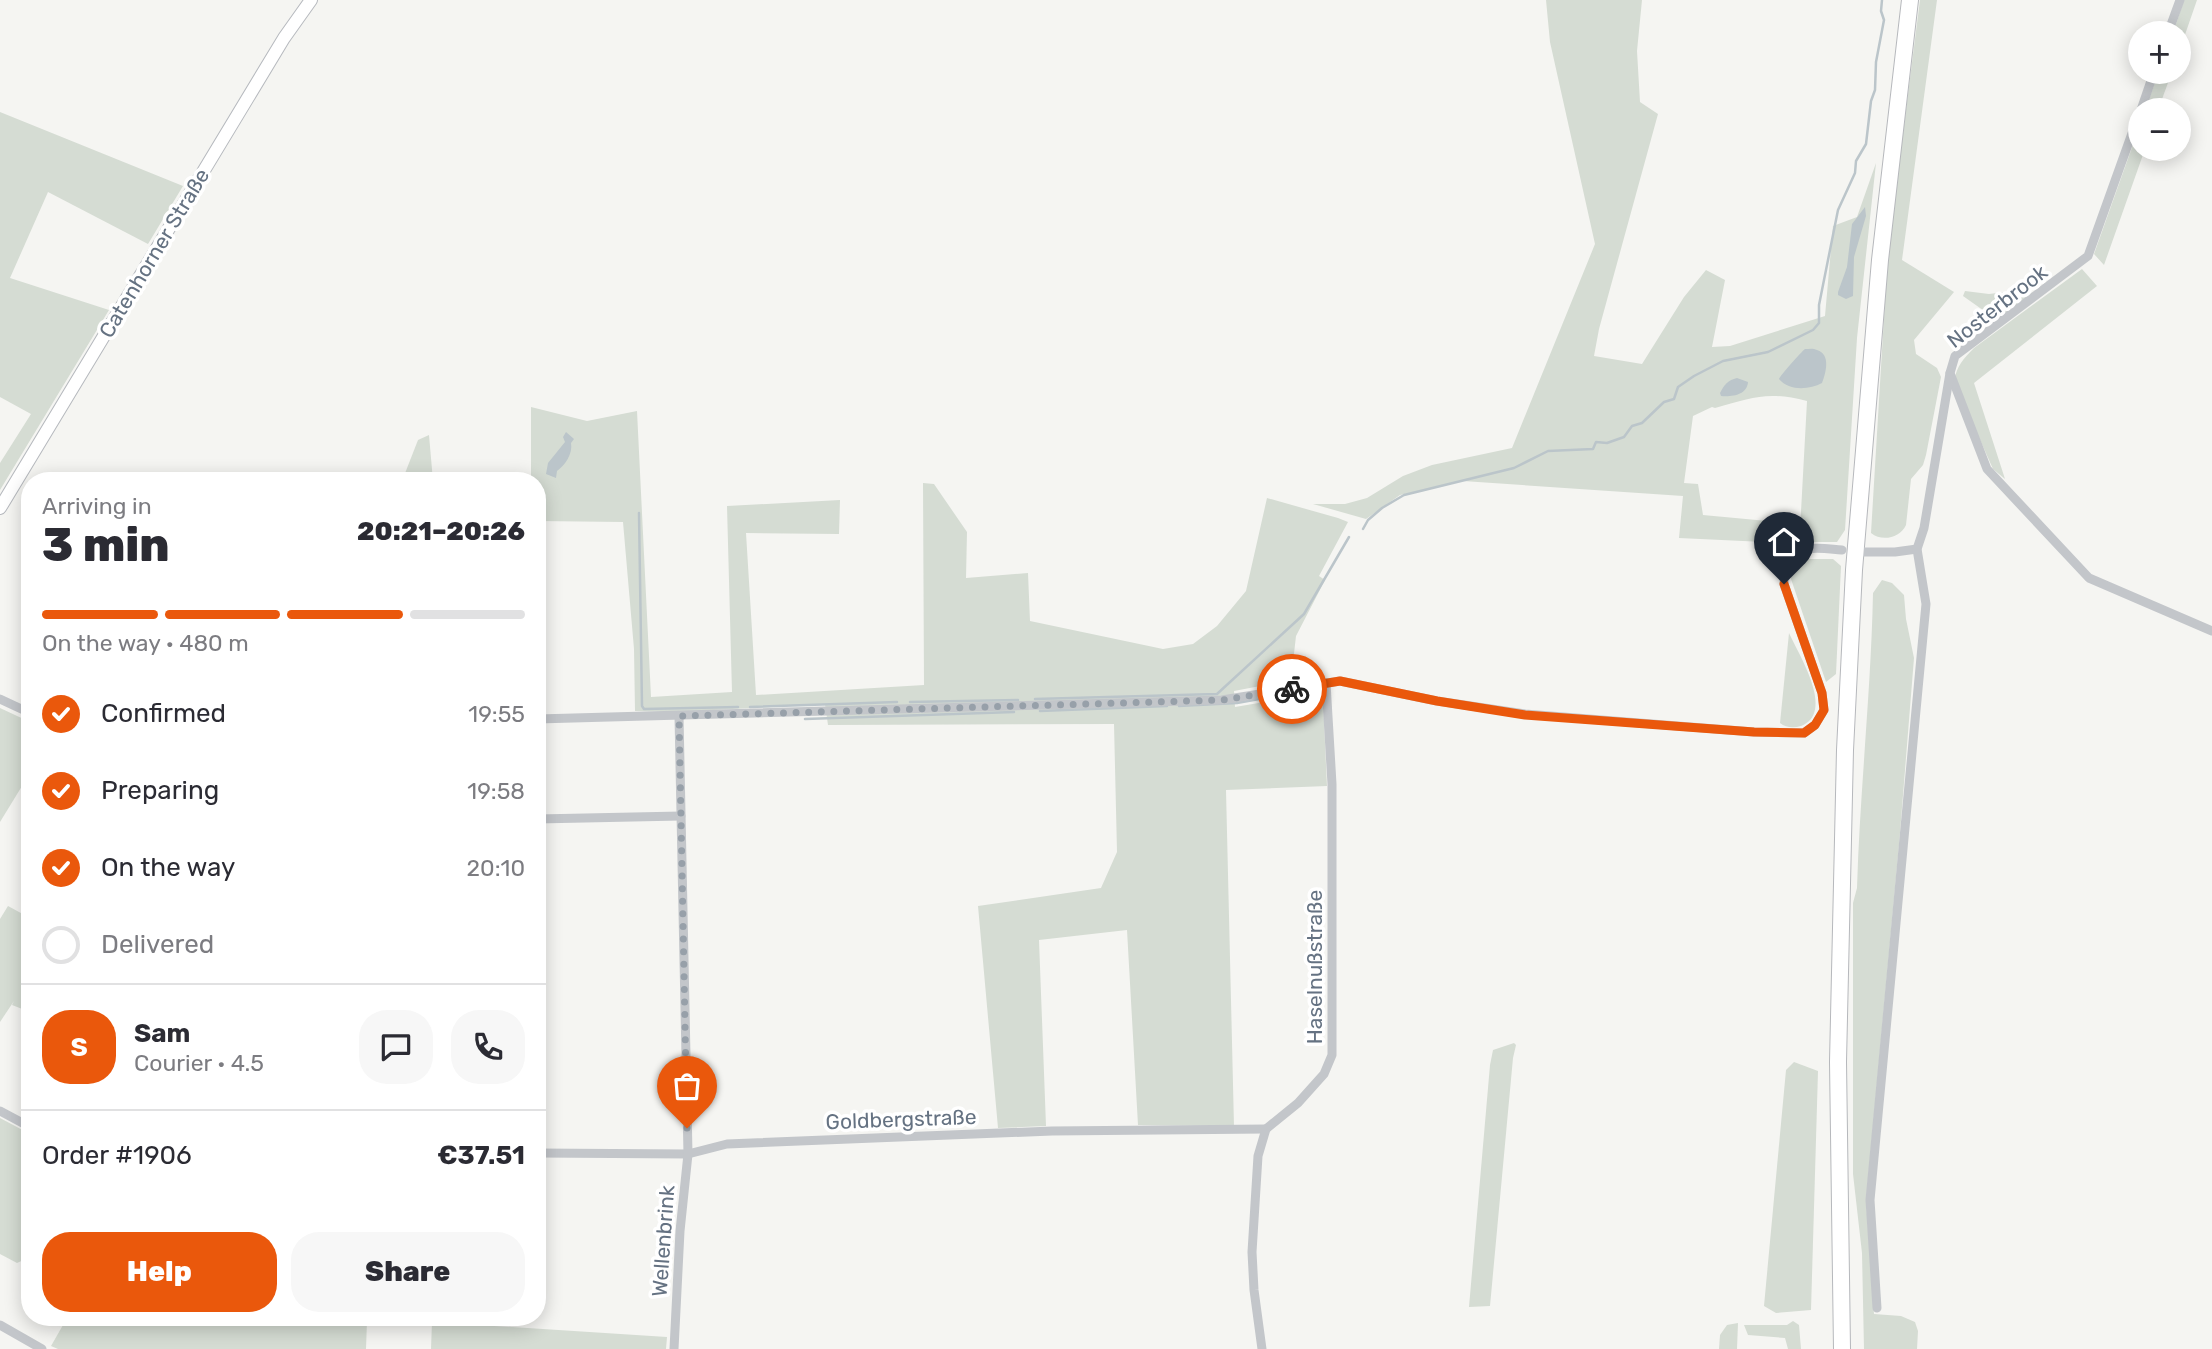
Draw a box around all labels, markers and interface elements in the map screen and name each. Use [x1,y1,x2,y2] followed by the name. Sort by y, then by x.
[2128,21,2191,161] map controls
[2128,21,2191,84] button: +
[2128,98,2191,161] button: −
[94,164,214,342] street label: Catenhorner Straße
[1942,259,2052,353] street label: Nosterbrook
[42,492,152,520] text: Arriving in
[1754,512,1814,584] pin
[357,516,525,547] text: 20:21–20:26
[42,518,170,573] text: 3 min
[1765,523,1803,561] icon: home
[42,629,249,657] text: On the way · 480 m
[1257,654,1327,724] courier
[1273,670,1311,708] icon: bike
[42,695,80,733] icon: check
[101,698,226,729] text: Confirmed
[468,700,525,728] text: 19:55
[42,772,80,810] icon: check
[101,775,219,806] text: Preparing
[467,777,525,805] text: 19:58
[42,849,80,887] icon: check
[101,852,235,883] text: On the way
[467,854,525,882] text: 20:10
[1302,890,1327,1044] street label: Haselnußstraße
[101,929,214,960] text: Delivered
[359,1010,433,1084] button: chat
[451,1010,525,1084] button: phone
[134,1018,190,1049] text: Sam
[70,1032,88,1063] text: S
[134,1049,264,1077] text: Courier · 4.5
[657,1056,717,1128] pin
[668,1067,706,1105] icon: bag
[825,1104,977,1134] street label: Goldbergstraße
[42,1140,192,1171] text: Order #1906
[437,1140,525,1171] text: €37.51
[647,1184,679,1298] street label: Wellenbrink
[42,1232,277,1312] button: Help
[291,1232,525,1312] button: Share

